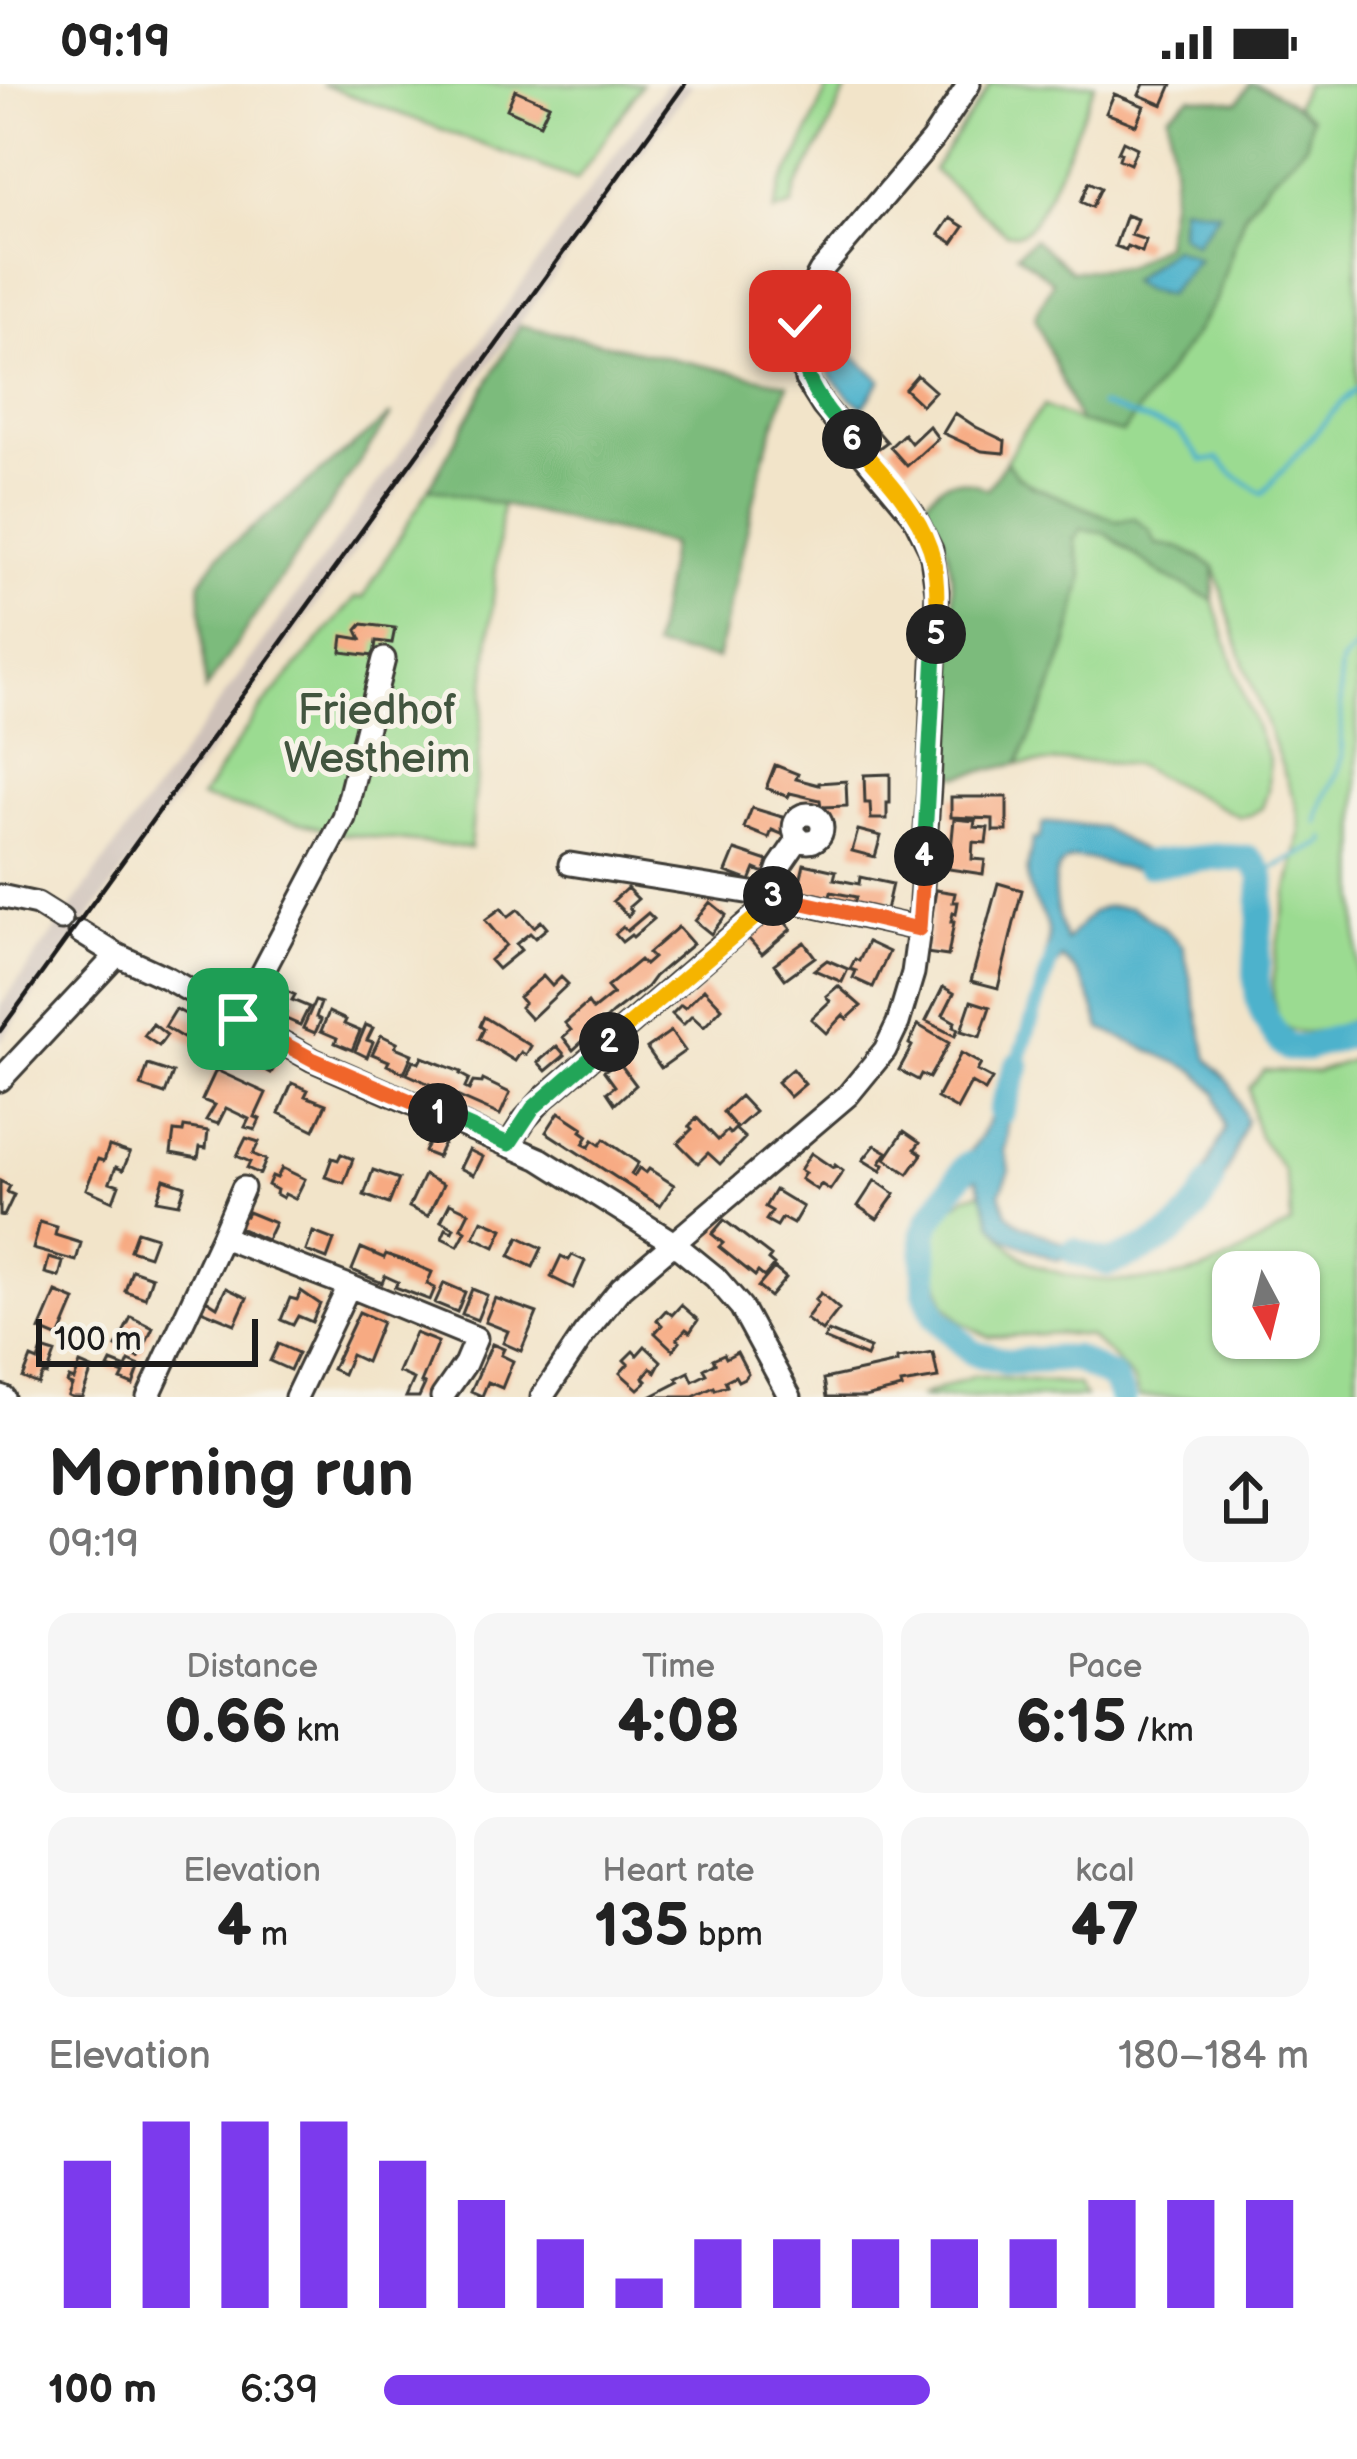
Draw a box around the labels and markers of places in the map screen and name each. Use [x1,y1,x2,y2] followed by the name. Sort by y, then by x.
[749,270,851,372] pin
[822,409,882,469] pin: 6
[906,604,966,664] pin: 5
[894,826,954,886] pin: 4
[743,866,803,926] pin: 3
[187,968,289,1070] pin
[579,1012,639,1072] pin: 2
[408,1083,468,1143] pin: 1

